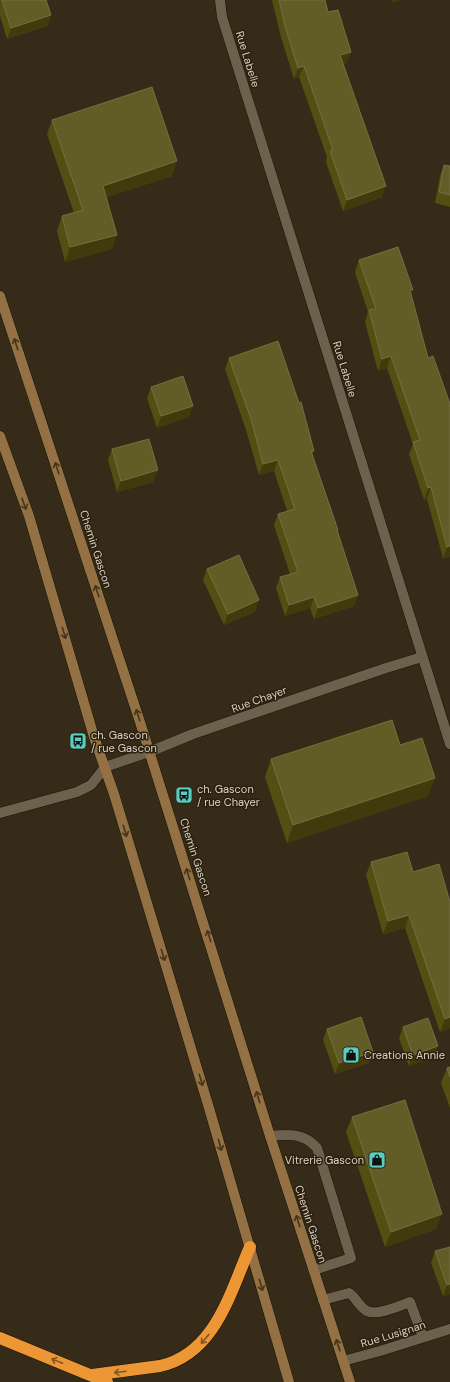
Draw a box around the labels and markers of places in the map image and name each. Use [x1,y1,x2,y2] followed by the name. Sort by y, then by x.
[91,728,157,755] place label: ch. Gascon / rue Gascon
[68,731,88,751] bus stop icon: ch. Gascon / rue Gascon
[197,782,260,809] place label: ch. Gascon / rue Chayer
[174,785,194,805] bus stop icon: ch. Gascon / rue Chayer
[341,1045,361,1065] shop icon: Creations Annie
[364,1048,445,1062] place label: Creations Annie
[367,1150,387,1170] shop icon: Vitrerie Gascon
[285,1153,364,1167] place label: Vitrerie Gascon

